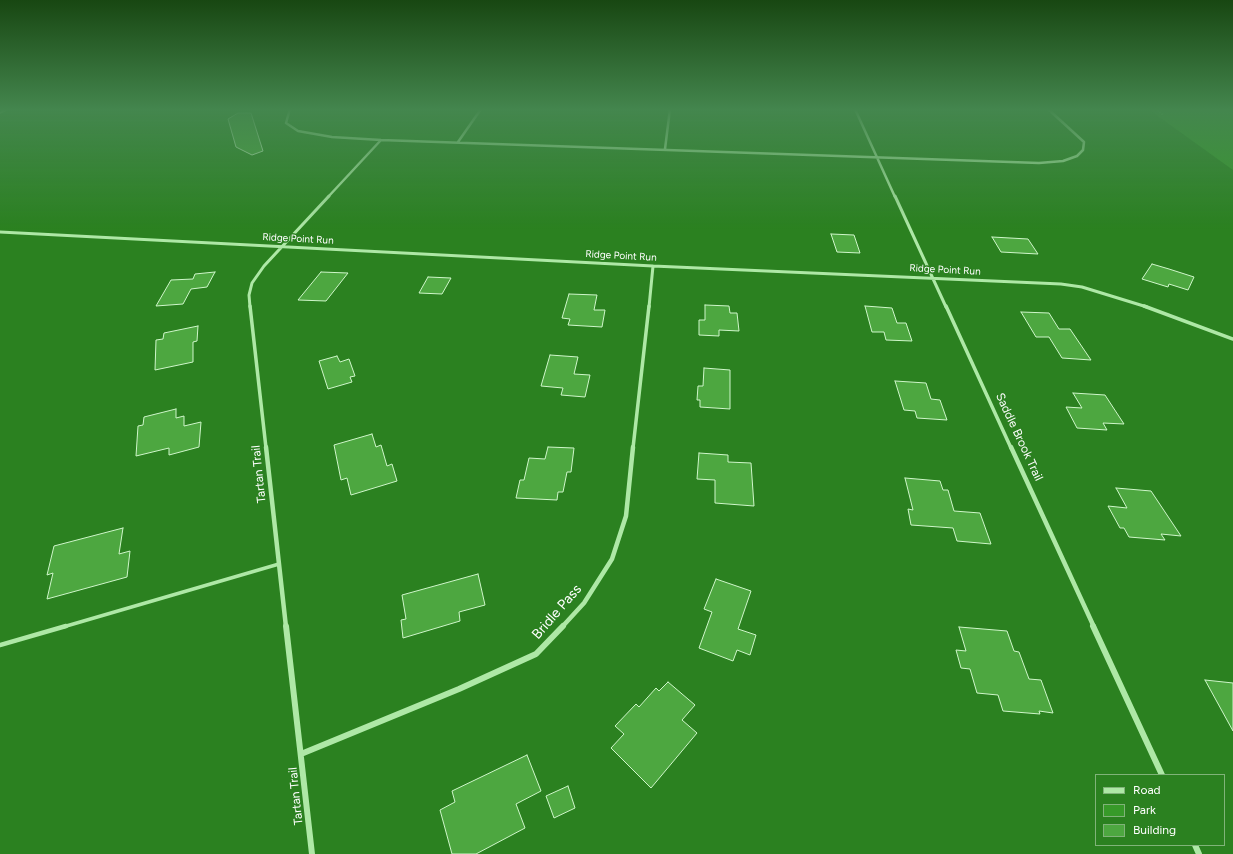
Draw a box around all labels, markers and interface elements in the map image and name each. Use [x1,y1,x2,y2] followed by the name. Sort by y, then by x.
[262,231,334,247] street label: Ridge Point Run
[585,248,657,264] street label: Ridge Point Run
[909,262,981,278] street label: Ridge Point Run
[992,391,1046,483] street label: Saddle Brook Trail
[249,444,269,504] street label: Tartan Trail
[529,581,585,643] street label: Bridle Pass
[286,766,306,826] street label: Tartan Trail
[1095,774,1225,846] legend
[1133,783,1161,797] text: Road
[1133,803,1156,817] text: Park
[1133,823,1176,837] text: Building

